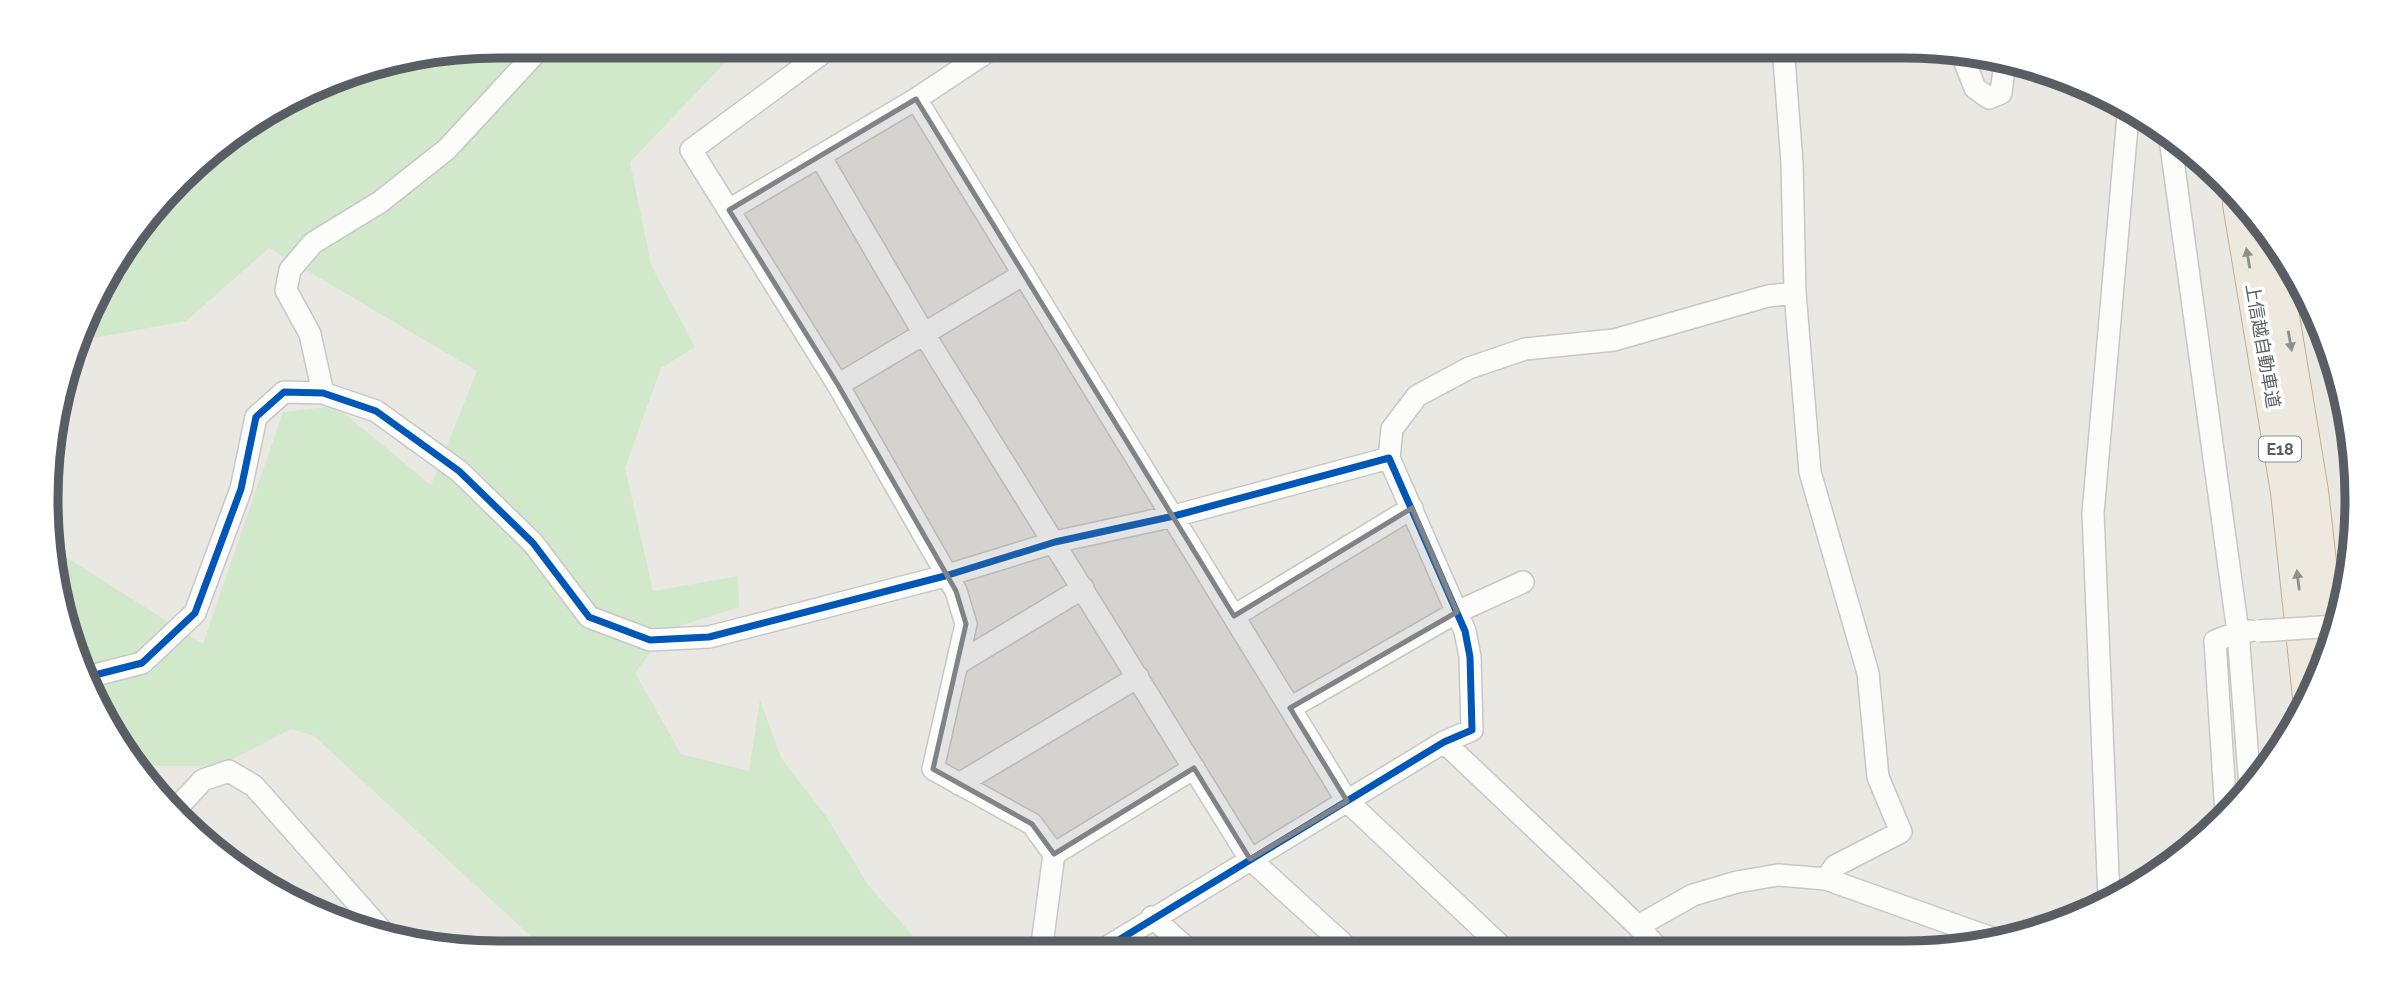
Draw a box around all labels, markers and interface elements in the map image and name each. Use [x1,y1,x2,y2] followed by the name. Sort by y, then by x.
[2242,247,2253,269] one-way arrow
[2242,282,2284,410] street label: 上信越自動車道
[2284,330,2295,352] one-way arrow
[2259,436,2301,462] road number: E18
[2292,569,2303,591] one-way arrow

